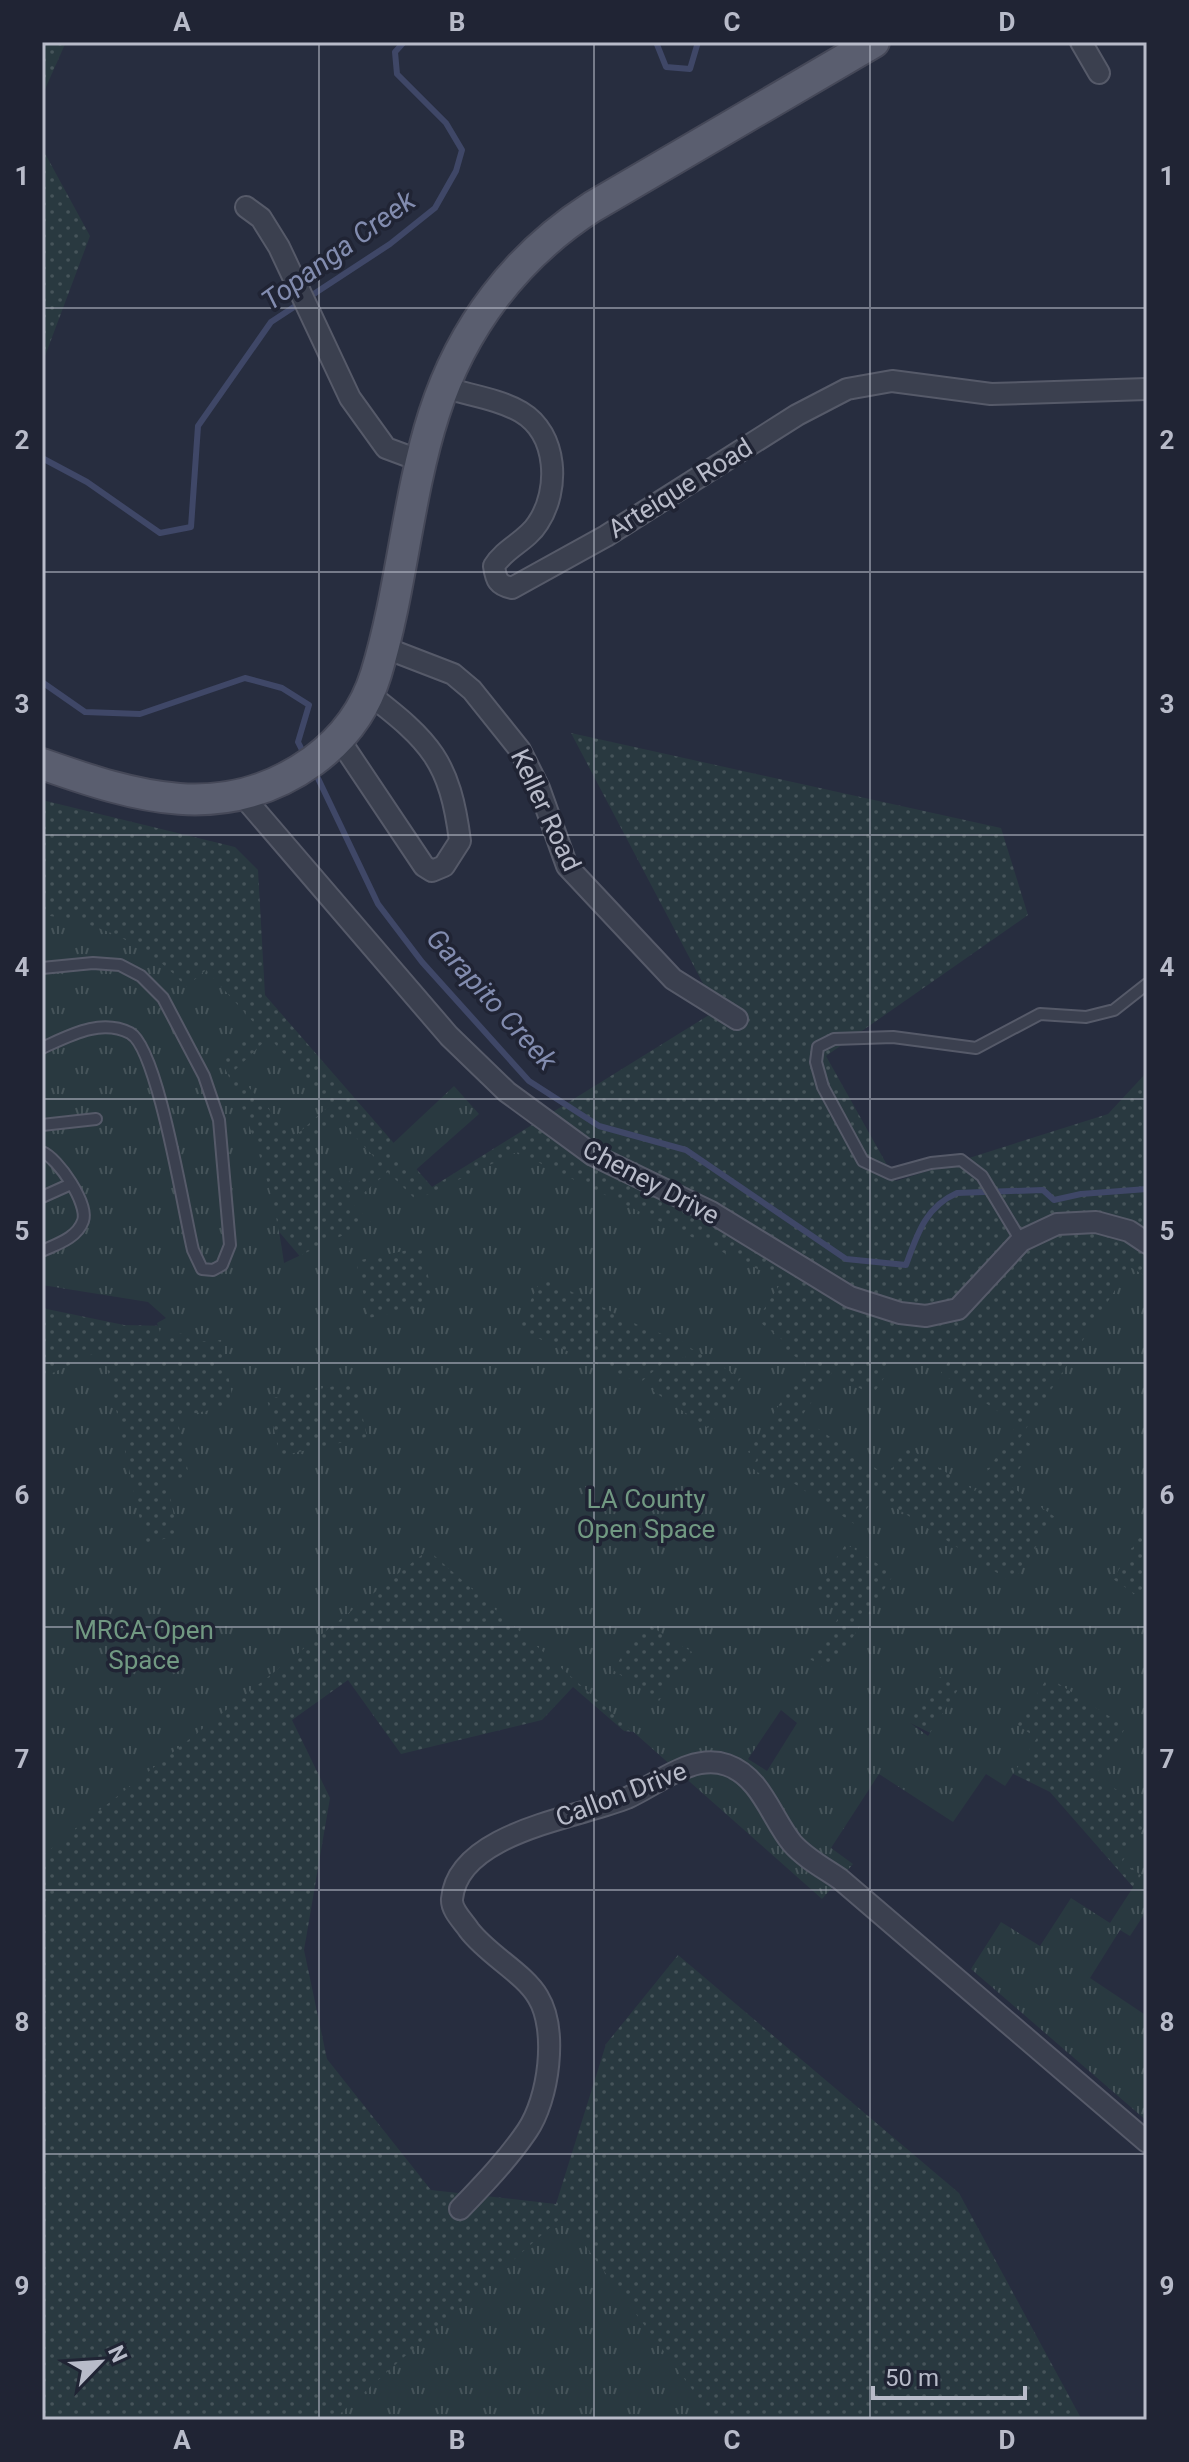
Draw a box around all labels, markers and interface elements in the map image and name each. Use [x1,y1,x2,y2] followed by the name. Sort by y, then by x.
[173,7,191,37] text: A
[449,7,465,37] text: B
[723,7,741,37] text: C
[999,7,1015,37] text: D
[15,161,29,191] text: 1
[1160,161,1174,191] text: 1
[255,183,422,317] water label: Topanga Creek
[15,425,29,455] text: 2
[1160,425,1174,455] text: 2
[602,432,758,544] street label: Arteique Road
[15,689,29,719] text: 3
[1160,689,1174,719] text: 3
[505,744,587,876] street label: Keller Road
[420,922,565,1078] water label: Garapito Creek
[15,952,30,982] text: 4
[1160,952,1175,982] text: 4
[578,1134,724,1230] street label: Cheney Drive
[15,1216,29,1246] text: 5
[1160,1216,1174,1246] text: 5
[15,1480,30,1510] text: 6
[1160,1480,1175,1510] text: 6
[577,1484,715,1544] park label: LA County Open Space
[74,1615,214,1675] park label: MRCA Open Space
[15,1744,29,1774] text: 7
[1160,1744,1174,1774] text: 7
[551,1755,691,1833] street label: Callon Drive
[15,2007,29,2037] text: 8
[1160,2007,1174,2037] text: 8
[15,2271,29,2301] text: 9
[1160,2271,1174,2301] text: 9
[60,2322,140,2402] north arrow
[103,2341,132,2366] text: N
[873,2350,1025,2400] scale bar
[885,2364,939,2392] text: 50 m
[173,2425,191,2455] text: A
[449,2425,465,2455] text: B
[723,2425,741,2455] text: C
[999,2425,1015,2455] text: D

